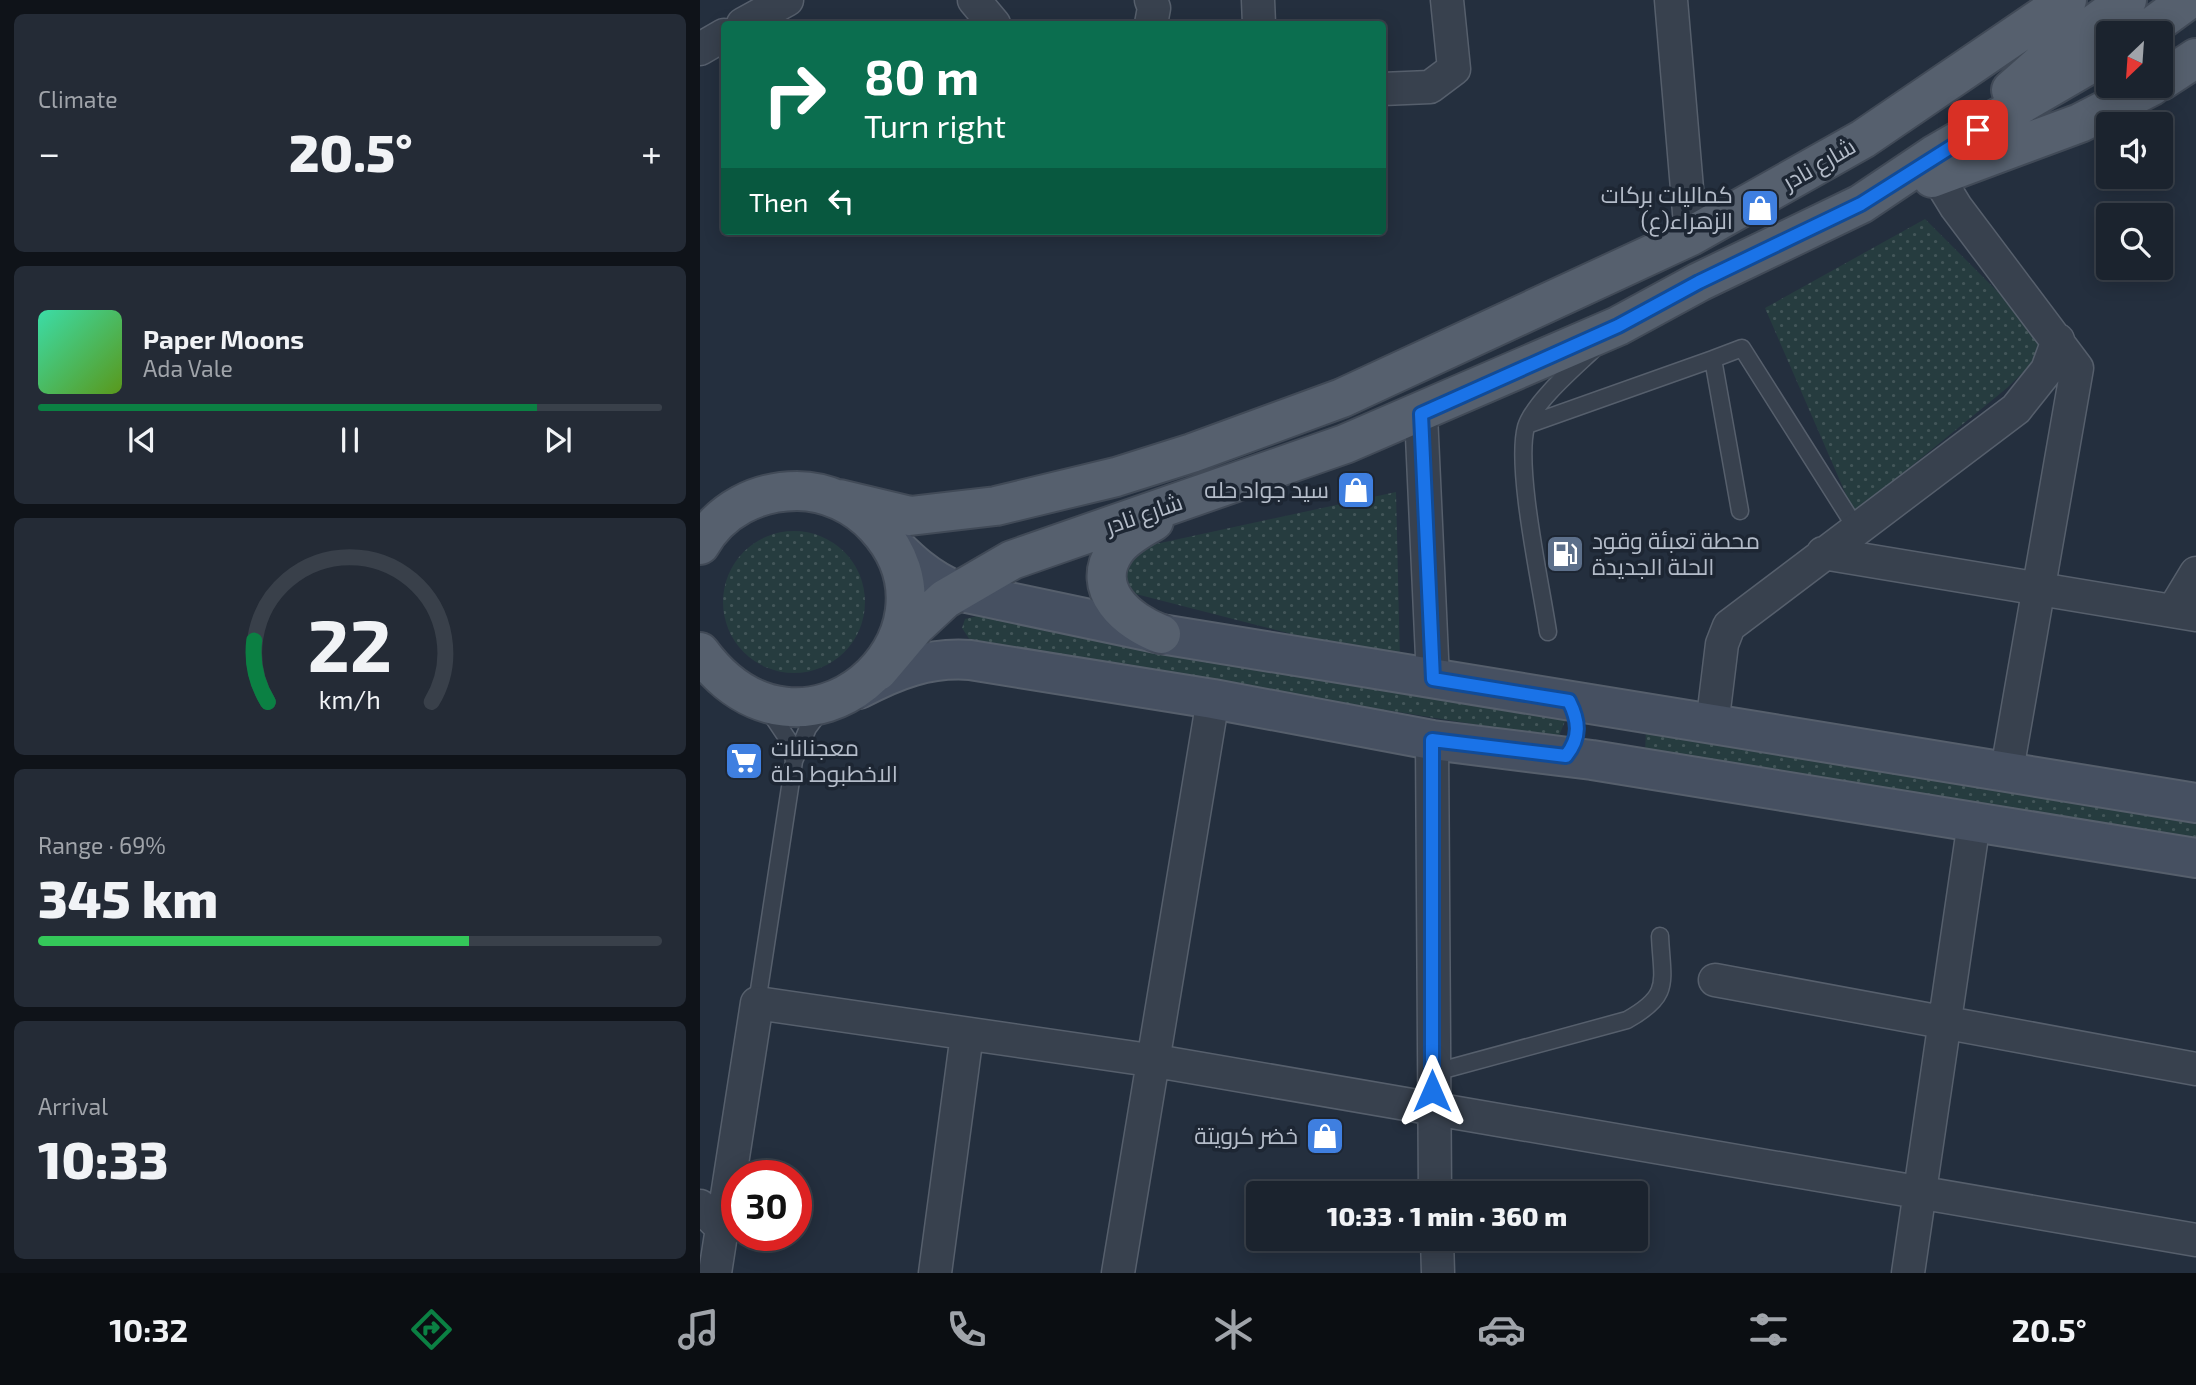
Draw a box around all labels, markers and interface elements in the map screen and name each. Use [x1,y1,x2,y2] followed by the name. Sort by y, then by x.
[2096,21,2174,98] north arrow
[2096,21,2173,280] map controls
[864,46,979,105] text: 80 m
[749,49,840,140] icon: right
[38,85,118,113] text: Climate
[1948,100,2008,160] pin
[864,106,1006,144] text: Turn right
[1959,111,1997,149] icon: arrive
[2096,112,2173,189] button: sound
[289,120,413,182] text: 20.5°
[38,129,60,175] text: −
[641,129,662,175] text: +
[1775,131,1862,199] street label: شارع نادر
[1601,180,1733,237] place label: كماليات بركات الزهراء(ع)
[822,182,860,220] icon: left
[749,186,808,217] text: Then
[1739,187,1781,229] shop icon: كماليات بركات الزهراء(ع)
[2096,203,2173,280] button: search
[143,323,304,354] text: Paper Moons
[143,354,233,382] text: Ada Vale
[123,421,161,459] icon: previous
[331,421,369,459] icon: pause
[539,421,577,459] icon: next
[1335,469,1377,511] shop icon: سيد جواد حله
[1204,475,1329,503] place label: سيد جواد حله
[1100,487,1187,543] street label: شارع نادر
[1592,526,1760,580] place label: محطة تعبئة وقود الحلة الجديدة
[1544,533,1586,575] fuel station icon: محطة تعبئة وقود الحلة الجديدة
[308,600,392,688] text: 22
[319,684,381,714] text: km/h
[771,733,898,787] place label: معجنانات الاخطبوط حلة
[723,740,765,782] supermarket icon: معجنانات الاخطبوط حلة
[38,831,166,859] text: Range · 69%
[38,866,218,928] text: 345 km
[1395,1054,1469,1128] position arrow
[38,1092,108,1120] text: Arrival
[1304,1115,1346,1157] shop icon: خضر كرويتة
[1194,1121,1298,1149] place label: خضر كرويتة
[38,1127,169,1189] text: 10:33
[721,1160,812,1251] speed limit sign: 30
[1327,1200,1567,1231] text: 10:33 · 1 min · 360 m
[407,1305,456,1354] icon: directions
[674,1305,723,1354] icon: music
[942,1305,991,1354] icon: phone
[1209,1305,1258,1354] icon: climate
[1477,1305,1526,1354] icon: car
[1744,1305,1793,1354] icon: filters
[109,1310,188,1348] text: 10:32
[2012,1310,2087,1348] text: 20.5°

